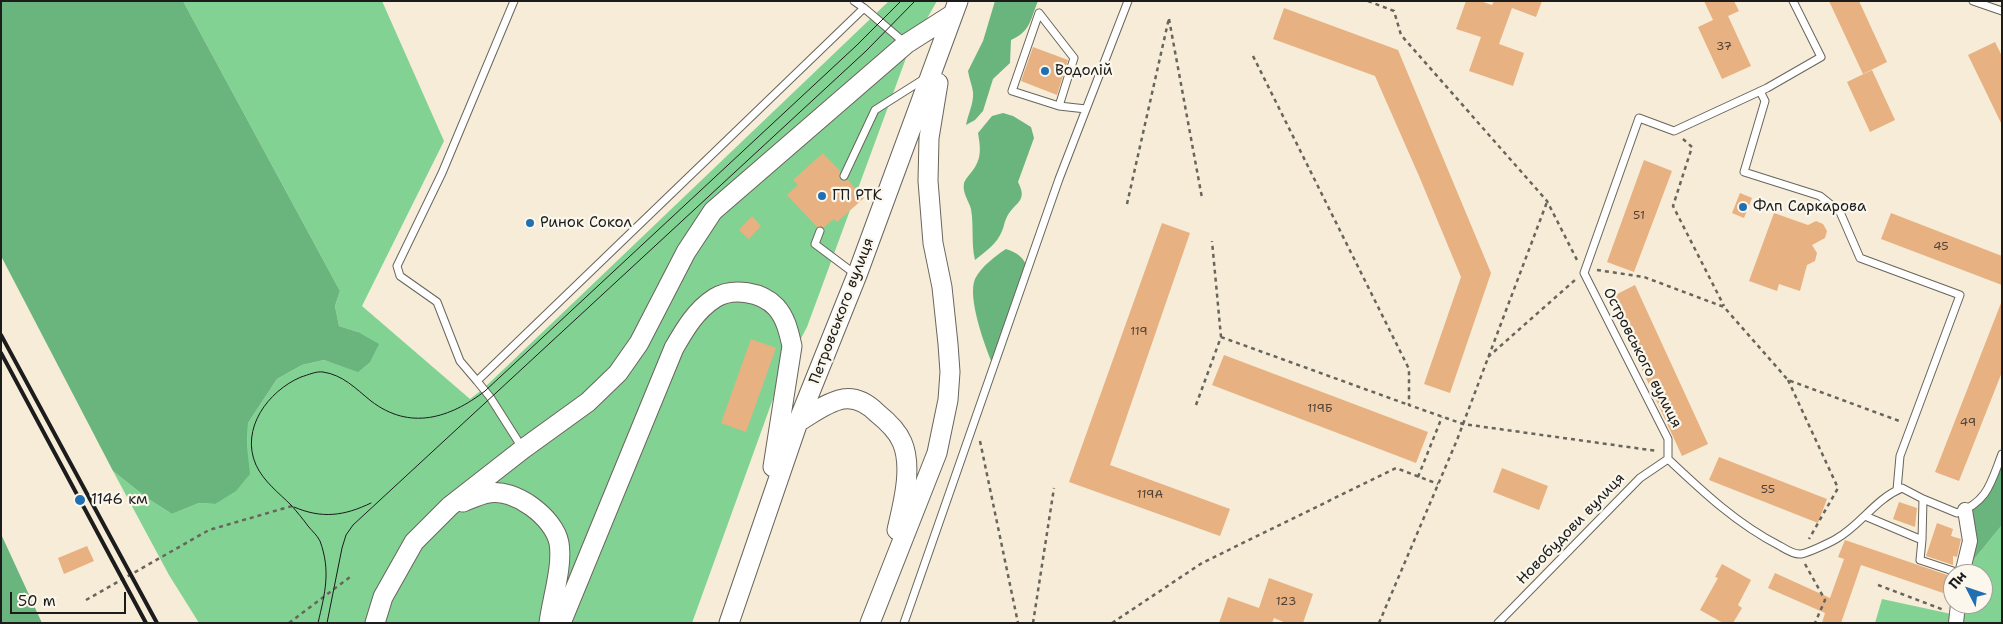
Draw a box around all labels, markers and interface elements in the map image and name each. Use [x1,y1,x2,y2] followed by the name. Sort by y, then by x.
[1716,40,1732,54] house number: 37
[1055,62,1112,80] place label: Водолій
[1039,65,1051,77] marker: Водолій
[832,187,882,205] place label: ГП РТК
[816,190,828,202] marker: ГП РТК
[1753,198,1866,216] place label: Флп Саркарова
[1737,201,1749,213] marker: Флп Саркарова
[1633,209,1645,223] house number: 51
[540,214,632,232] place label: Ринок Сокол
[524,217,536,229] marker: Ринок Сокол
[806,235,878,387] street label: Петровського вулиця
[1933,240,1949,254] house number: 45
[1599,285,1685,431] street label: Островського вулиця
[1130,325,1148,339] house number: 119
[1307,402,1333,416] house number: 119Б
[1960,416,1976,430] house number: 49
[1513,470,1629,588] street label: Новобудови вулиця
[1761,483,1775,497] house number: 55
[1137,488,1163,502] house number: 119А
[91,491,148,509] place label: 1146 км
[73,493,87,507] marker: 1146 км
[1943,564,1993,614] north arrow
[1945,567,1970,593] text: Пн
[12,582,129,614] scale bar
[18,591,56,611] text: 50 m
[1276,595,1296,609] house number: 123

